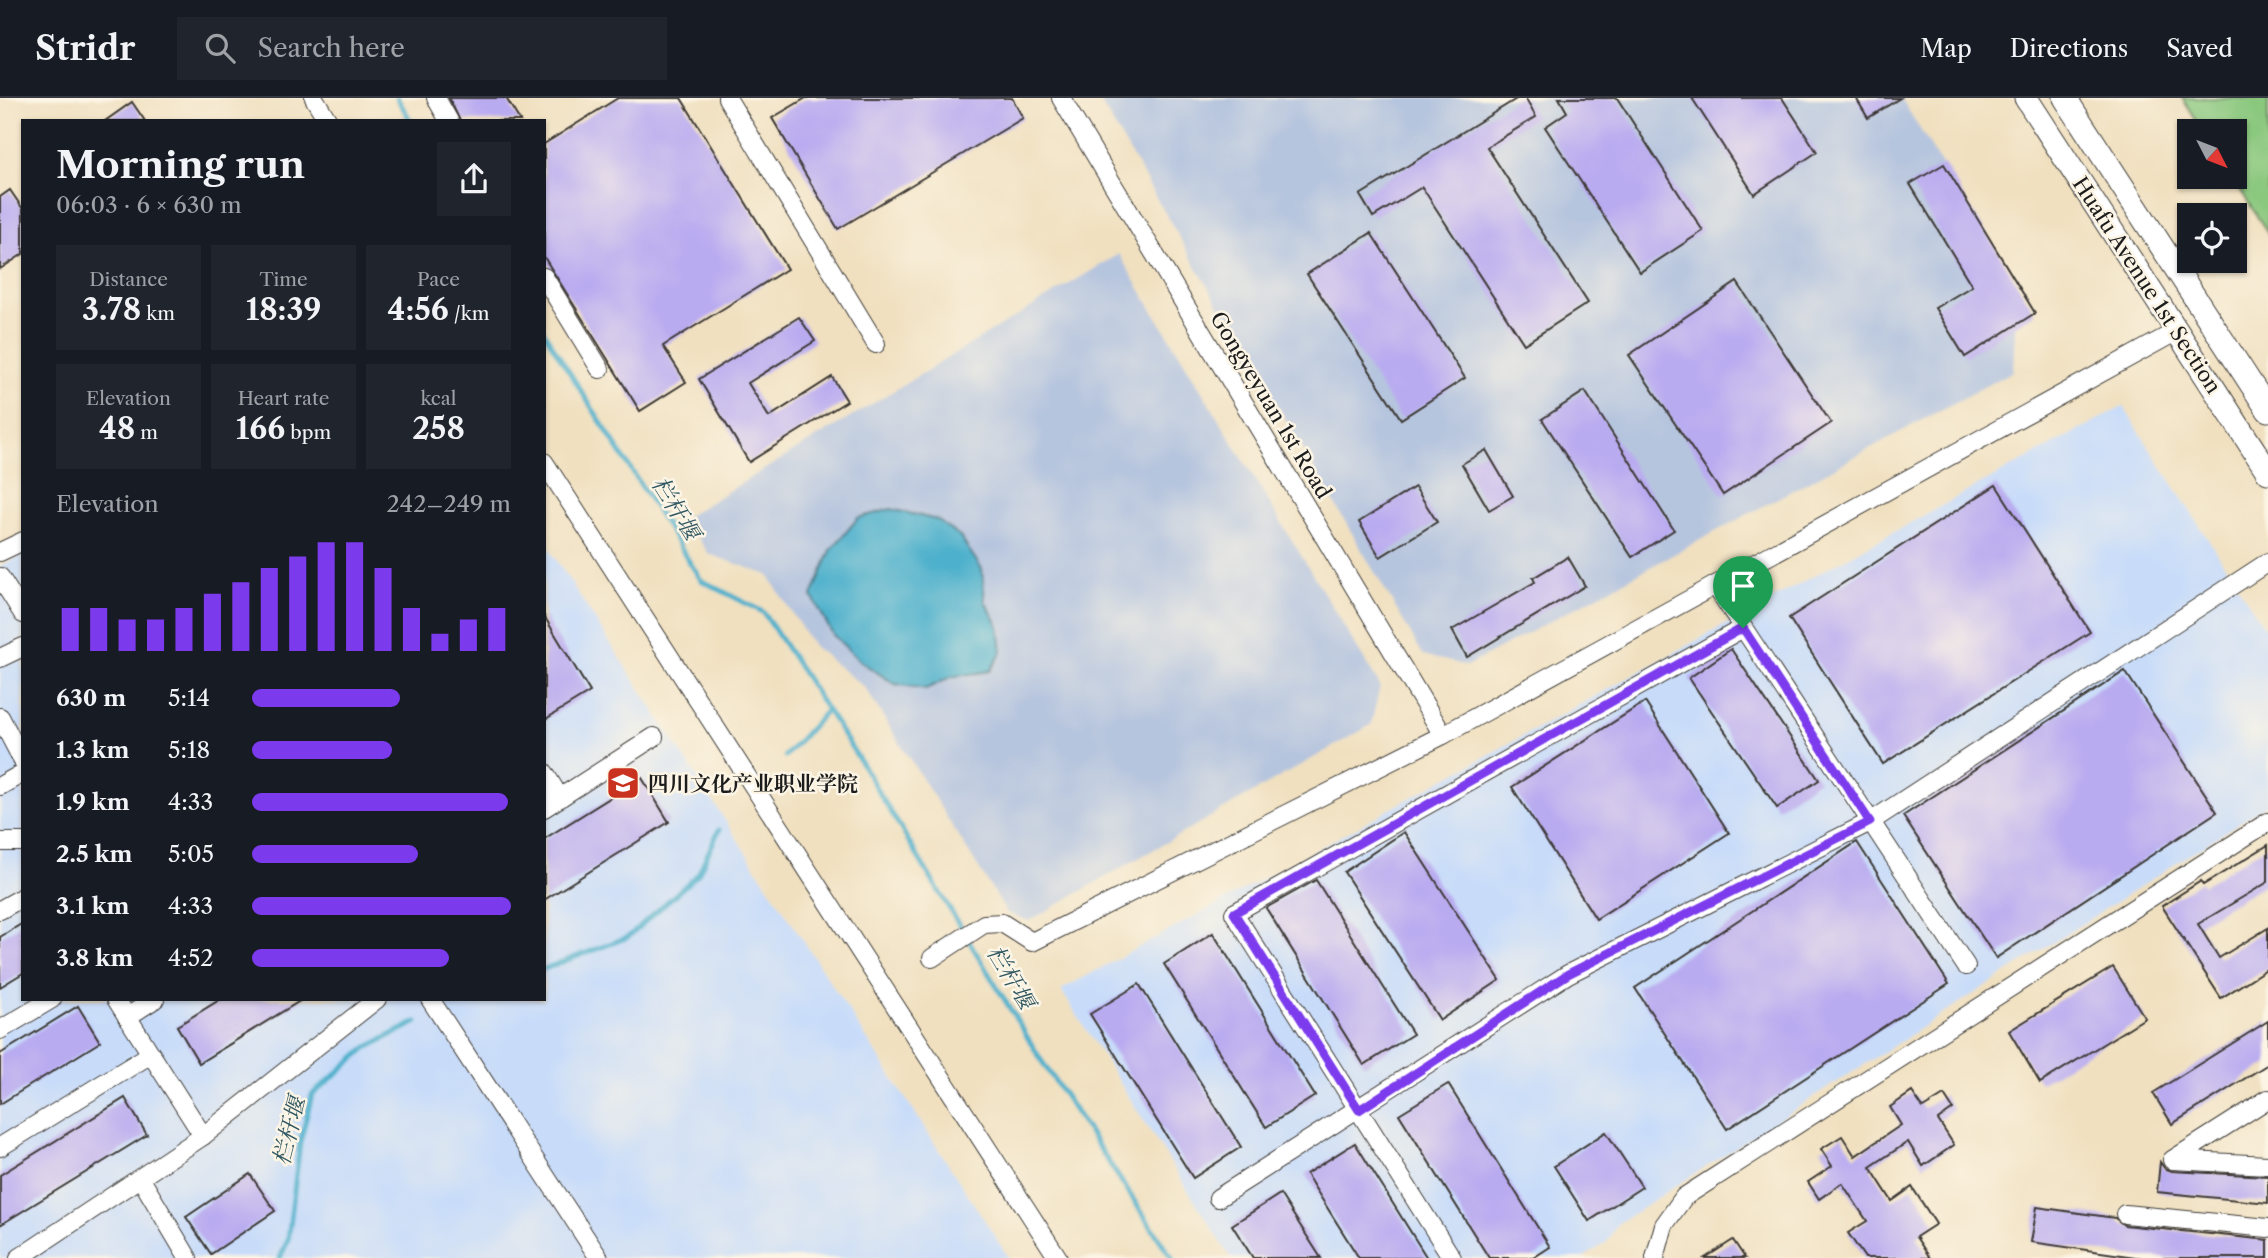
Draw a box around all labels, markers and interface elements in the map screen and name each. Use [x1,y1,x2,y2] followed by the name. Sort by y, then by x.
[177,17,667,80] search box
[35,28,135,69] text: Stridr
[201,29,239,67] icon: search
[257,32,405,64] text: Search here
[1920,34,1972,63] text: Map
[2010,34,2128,63] text: Directions
[2166,34,2233,63] text: Saved
[2177,119,2247,189] north arrow
[2177,119,2247,273] map controls
[56,141,305,188] text: Morning run
[437,142,511,216] button: share
[2068,172,2226,398] street label: Huafu Avenue 1st Section
[56,191,242,219] text: 06:03 · 6 × 630 m
[2177,203,2247,273] button: locate
[89,268,168,291] text: Distance
[259,268,308,291] text: Time
[417,268,460,291] text: Pace
[82,291,141,328] text: 3.78
[246,291,321,328] text: 18:39
[388,291,449,328] text: 4:56
[141,302,175,325] text: km
[449,302,489,325] text: /km
[1205,307,1337,503] street label: Gongyeyuan 1st Road
[86,387,171,410] text: Elevation
[238,387,329,410] text: Heart rate
[421,387,456,410] text: kcal
[99,410,135,447] text: 48
[236,410,285,447] text: 166
[412,410,465,447] text: 258
[135,421,158,444] text: m
[285,421,331,444] text: bpm
[646,471,708,548] water label: 栏杆堰
[56,490,159,518] text: Elevation
[387,490,511,518] text: 242–249 m
[1713,556,1773,628] pin
[1724,567,1762,605] icon: arrive
[56,684,126,712] text: 630 m
[168,684,210,712] text: 5:14
[56,736,130,764] text: 1.3 km
[168,736,210,764] text: 5:18
[604,764,642,802] school or university icon: 四川文化产业职业学院
[648,771,858,796] place label: 四川文化产业职业学院
[56,788,130,816] text: 1.9 km
[168,788,213,816] text: 4:33
[56,840,132,868] text: 2.5 km
[168,840,214,868] text: 5:05
[56,892,130,920] text: 3.1 km
[168,892,213,920] text: 4:33
[981,940,1043,1017] water label: 栏杆堰
[56,944,133,972] text: 3.8 km
[168,944,213,972] text: 4:52
[267,1090,312,1168] water label: 栏杆堰

